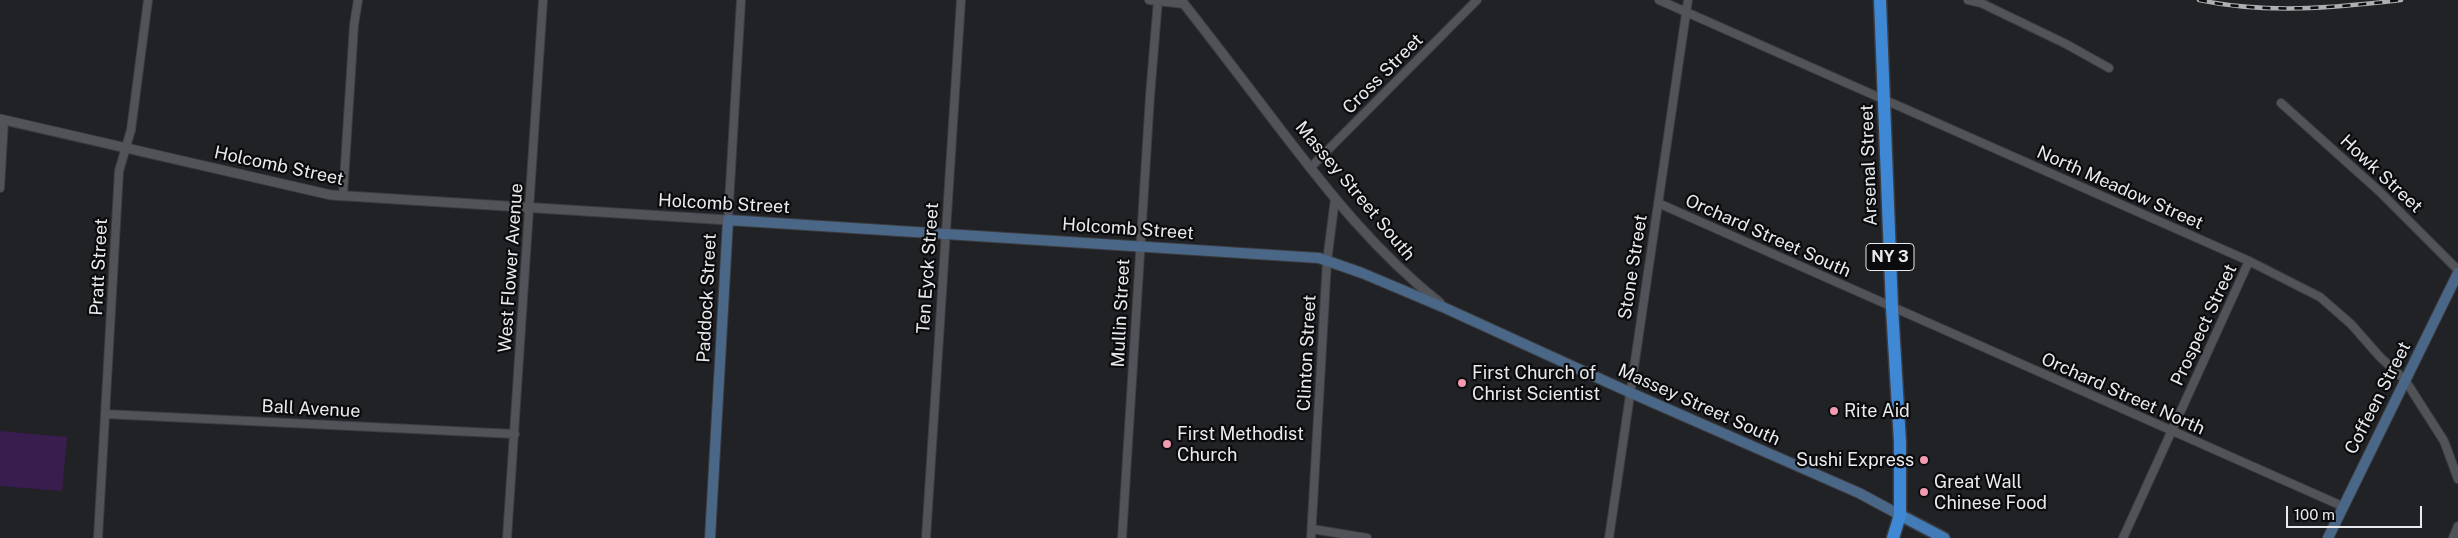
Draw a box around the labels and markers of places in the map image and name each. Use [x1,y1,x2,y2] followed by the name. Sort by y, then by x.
[1472,362,1600,404] place label: First Church of Christ Scientist
[1456,377,1468,389] marker: First Church of Christ Scientist
[1844,400,1910,422] place label: Rite Aid
[1828,405,1840,417] marker: Rite Aid
[1177,423,1304,466] place label: First Methodist Church
[1161,438,1173,450] marker: First Methodist Church
[1796,449,1914,471] place label: Sushi Express
[1918,454,1930,466] marker: Sushi Express
[1934,471,2047,514] place label: Great Wall Chinese Food
[1918,486,1930,498] marker: Great Wall Chinese Food

